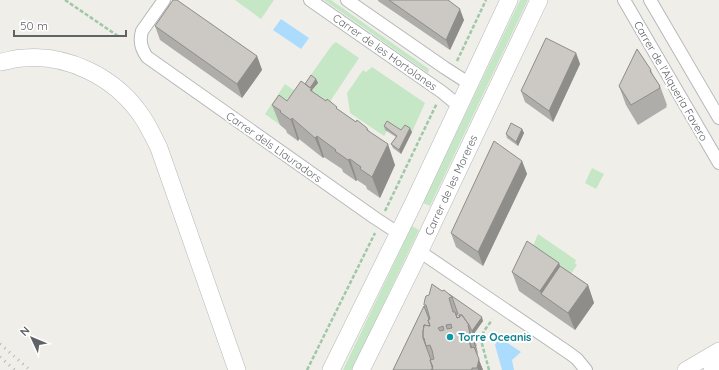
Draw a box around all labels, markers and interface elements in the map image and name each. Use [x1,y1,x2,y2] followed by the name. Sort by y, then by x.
[330,11,440,93] street label: Carrer de les Hortolanes
[14,12,126,38] scale bar
[20,18,48,33] text: 50 m
[631,19,711,144] street label: Carrer de l'Alqueria Favero
[223,109,325,185] street label: Carrer dels Llauradors
[422,132,480,238] street label: Carrer de les Moreres
[12,318,52,358] north arrow
[17,323,33,339] text: N
[458,330,531,344] place label: Torre Oceanis
[445,332,455,342] marker: Torre Oceanis

